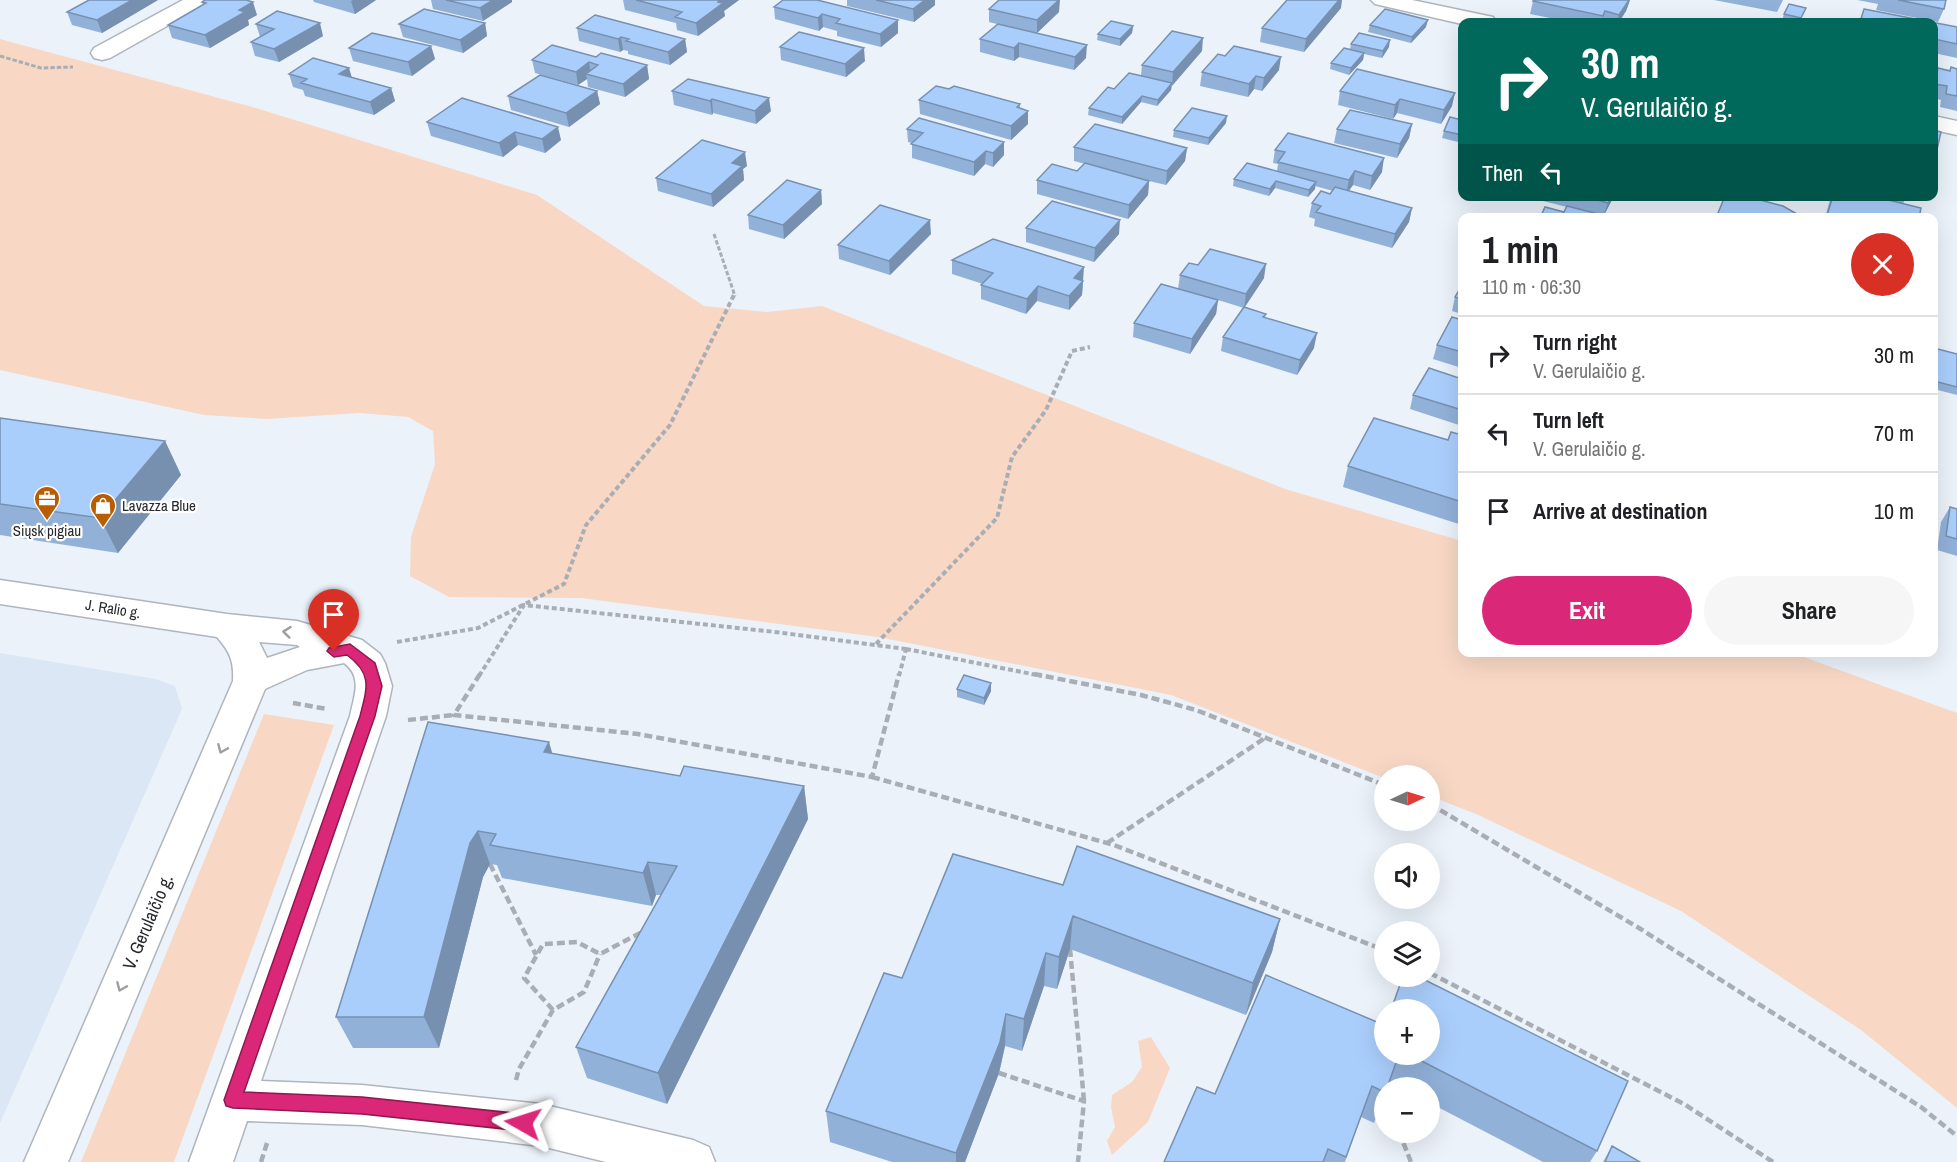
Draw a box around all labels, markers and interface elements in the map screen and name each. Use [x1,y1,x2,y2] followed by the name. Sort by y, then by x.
[1581,35,1660,91] text: 30 m
[1482,42,1560,120] icon: right
[1581,89,1733,125] text: V. Gerulaičio g.
[1535,156,1568,189] icon: left
[1482,158,1523,188] text: Then
[1482,226,1559,274] text: 1 min
[1851,233,1914,296] button: close
[1482,273,1581,300] text: 110 m · 06:30
[1533,327,1617,357] text: Turn right
[1482,339,1515,372] icon: right
[1874,340,1914,370] text: 30 m
[1533,357,1645,384] text: V. Gerulaičio g.
[1533,405,1604,435] text: Turn left
[1482,417,1515,450] icon: left
[1874,418,1914,448] text: 70 m
[1533,435,1645,462] text: V. Gerulaičio g.
[32,484,62,522] office icon: Siųsk pigiau
[88,491,118,529] shop icon: Lavazza Blue
[122,495,196,516] place label: Lavazza Blue
[1482,495,1515,528] icon: arrive
[1533,496,1707,526] text: Arrive at destination
[1874,496,1914,526] text: 10 m
[13,520,81,541] place label: Siųsk pigiau
[1482,576,1692,645] button: Exit
[1704,576,1914,645] button: Share
[308,589,359,651] pin
[84,594,142,623] street label: J. Ralio g.
[317,598,350,631] icon: arrive
[283,626,292,639] one-way arrow
[217,743,229,754] one-way arrow
[1374,765,1440,831] north arrow
[1374,765,1440,1143] map controls
[1374,843,1440,909] button: sound
[116,870,179,973] street label: V. Gerulaičio g.
[1374,921,1440,987] button: layers
[116,980,128,991] one-way arrow
[1374,999,1440,1065] button: +
[1374,1077,1440,1143] button: −
[491,1091,555,1155] position arrow

